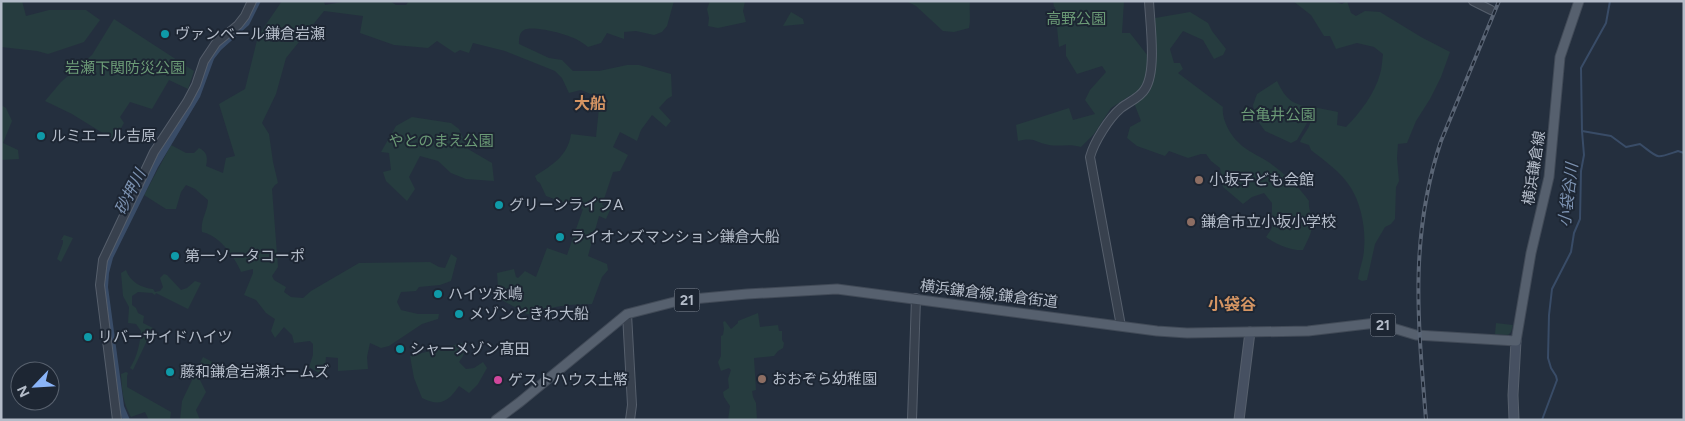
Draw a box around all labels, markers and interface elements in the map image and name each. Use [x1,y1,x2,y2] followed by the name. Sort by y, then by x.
[1046,10,1106,28] park label: 高野公園
[175,25,325,43] place label: ヴァンベール鎌倉岩瀬
[159,28,171,40] marker: ヴァンベール鎌倉岩瀬
[65,59,185,77] park label: 岩瀬下関防災公園
[574,94,606,113] district label: 大船
[1240,106,1316,124] park label: 台亀井公園
[51,127,156,145] place label: ルミエール吉原
[35,130,47,142] marker: ルミエール吉原
[1519,130,1549,206] street label: 横浜鎌倉線
[389,132,493,150] park label: やとのまえ公園
[1555,160,1582,228] water label: 小袋谷川
[111,165,150,218] water label: 砂押川
[1209,171,1314,189] place label: 小坂子ども会館
[1193,174,1205,186] marker: 小坂子ども会館
[509,196,623,214] place label: グリーンライフA
[493,199,505,211] marker: グリーンライフA
[1201,213,1336,231] place label: 鎌倉市立小坂小学校
[1185,216,1197,228] marker: 鎌倉市立小坂小学校
[570,228,780,246] place label: ライオンズマンション鎌倉大船
[554,231,566,243] marker: ライオンズマンション鎌倉大船
[185,247,305,265] place label: 第一ソータコーポ
[169,250,181,262] marker: 第一ソータコーポ
[919,277,1059,311] street label: 横浜鎌倉線;鎌倉街道
[448,285,523,303] place label: ハイツ永嶋
[432,288,444,300] marker: ハイツ永嶋
[674,288,700,312] road number: 21
[1208,295,1256,314] district label: 小袋谷
[469,305,589,323] place label: メゾンときわ大船
[453,308,465,320] marker: メゾンときわ大船
[1370,314,1396,336] road number: 21
[98,328,232,346] place label: リバーサイドハイツ
[82,331,94,343] marker: リバーサイドハイツ
[410,340,529,358] place label: シャーメゾン髙田
[394,343,406,355] marker: シャーメゾン髙田
[10,361,60,411] north arrow
[180,363,330,381] place label: 藤和鎌倉岩瀬ホームズ
[164,366,176,378] marker: 藤和鎌倉岩瀬ホームズ
[772,370,877,388] place label: おおぞら幼稚園
[508,371,628,389] place label: ゲストハウス土幣
[756,373,768,385] marker: おおぞら幼稚園
[492,374,504,386] marker: ゲストハウス土幣
[14,383,34,400] text: N

